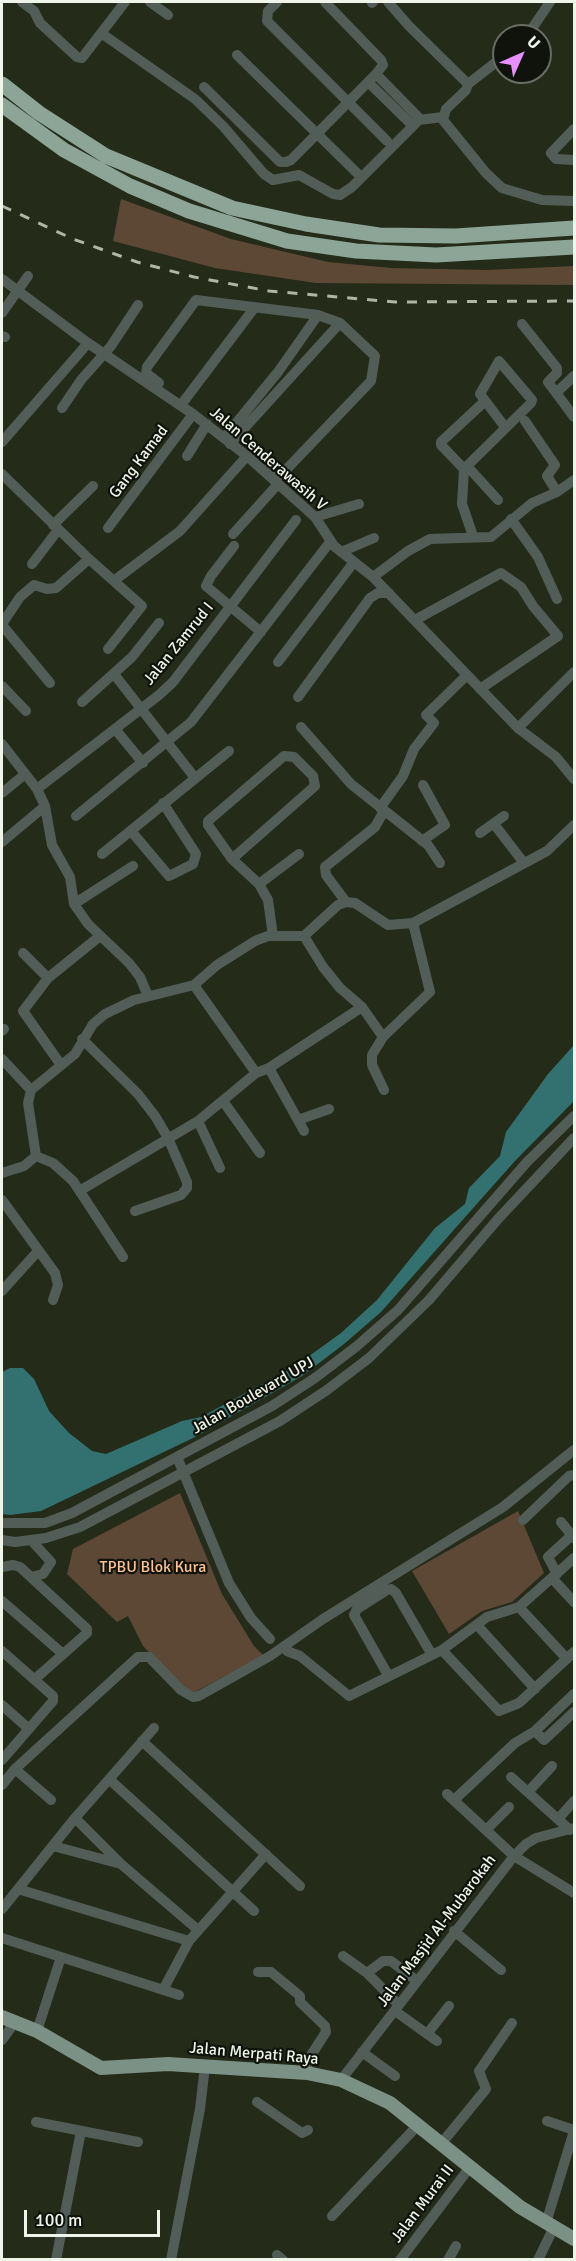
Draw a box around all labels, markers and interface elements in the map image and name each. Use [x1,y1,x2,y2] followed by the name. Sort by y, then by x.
[492,24,552,84] north arrow
[522,32,544,54] text: U
[206,403,330,515] street label: Jalan Cenderawasih V
[105,422,173,502] street label: Gang Kamad
[140,599,218,689] street label: Jalan Zamrud I
[189,1353,317,1439] street label: Jalan Boulevard UPJ
[100,1558,206,1578] park label: TPBU Blok Kura
[374,1851,500,2011] street label: Jalan Masjid Al-Mubarokah
[189,2039,319,2069] street label: Jalan Merpati Raya
[387,2161,459,2247] street label: Jalan Murai II
[27,2198,164,2236] scale bar
[35,2209,82,2231] text: 100 m

